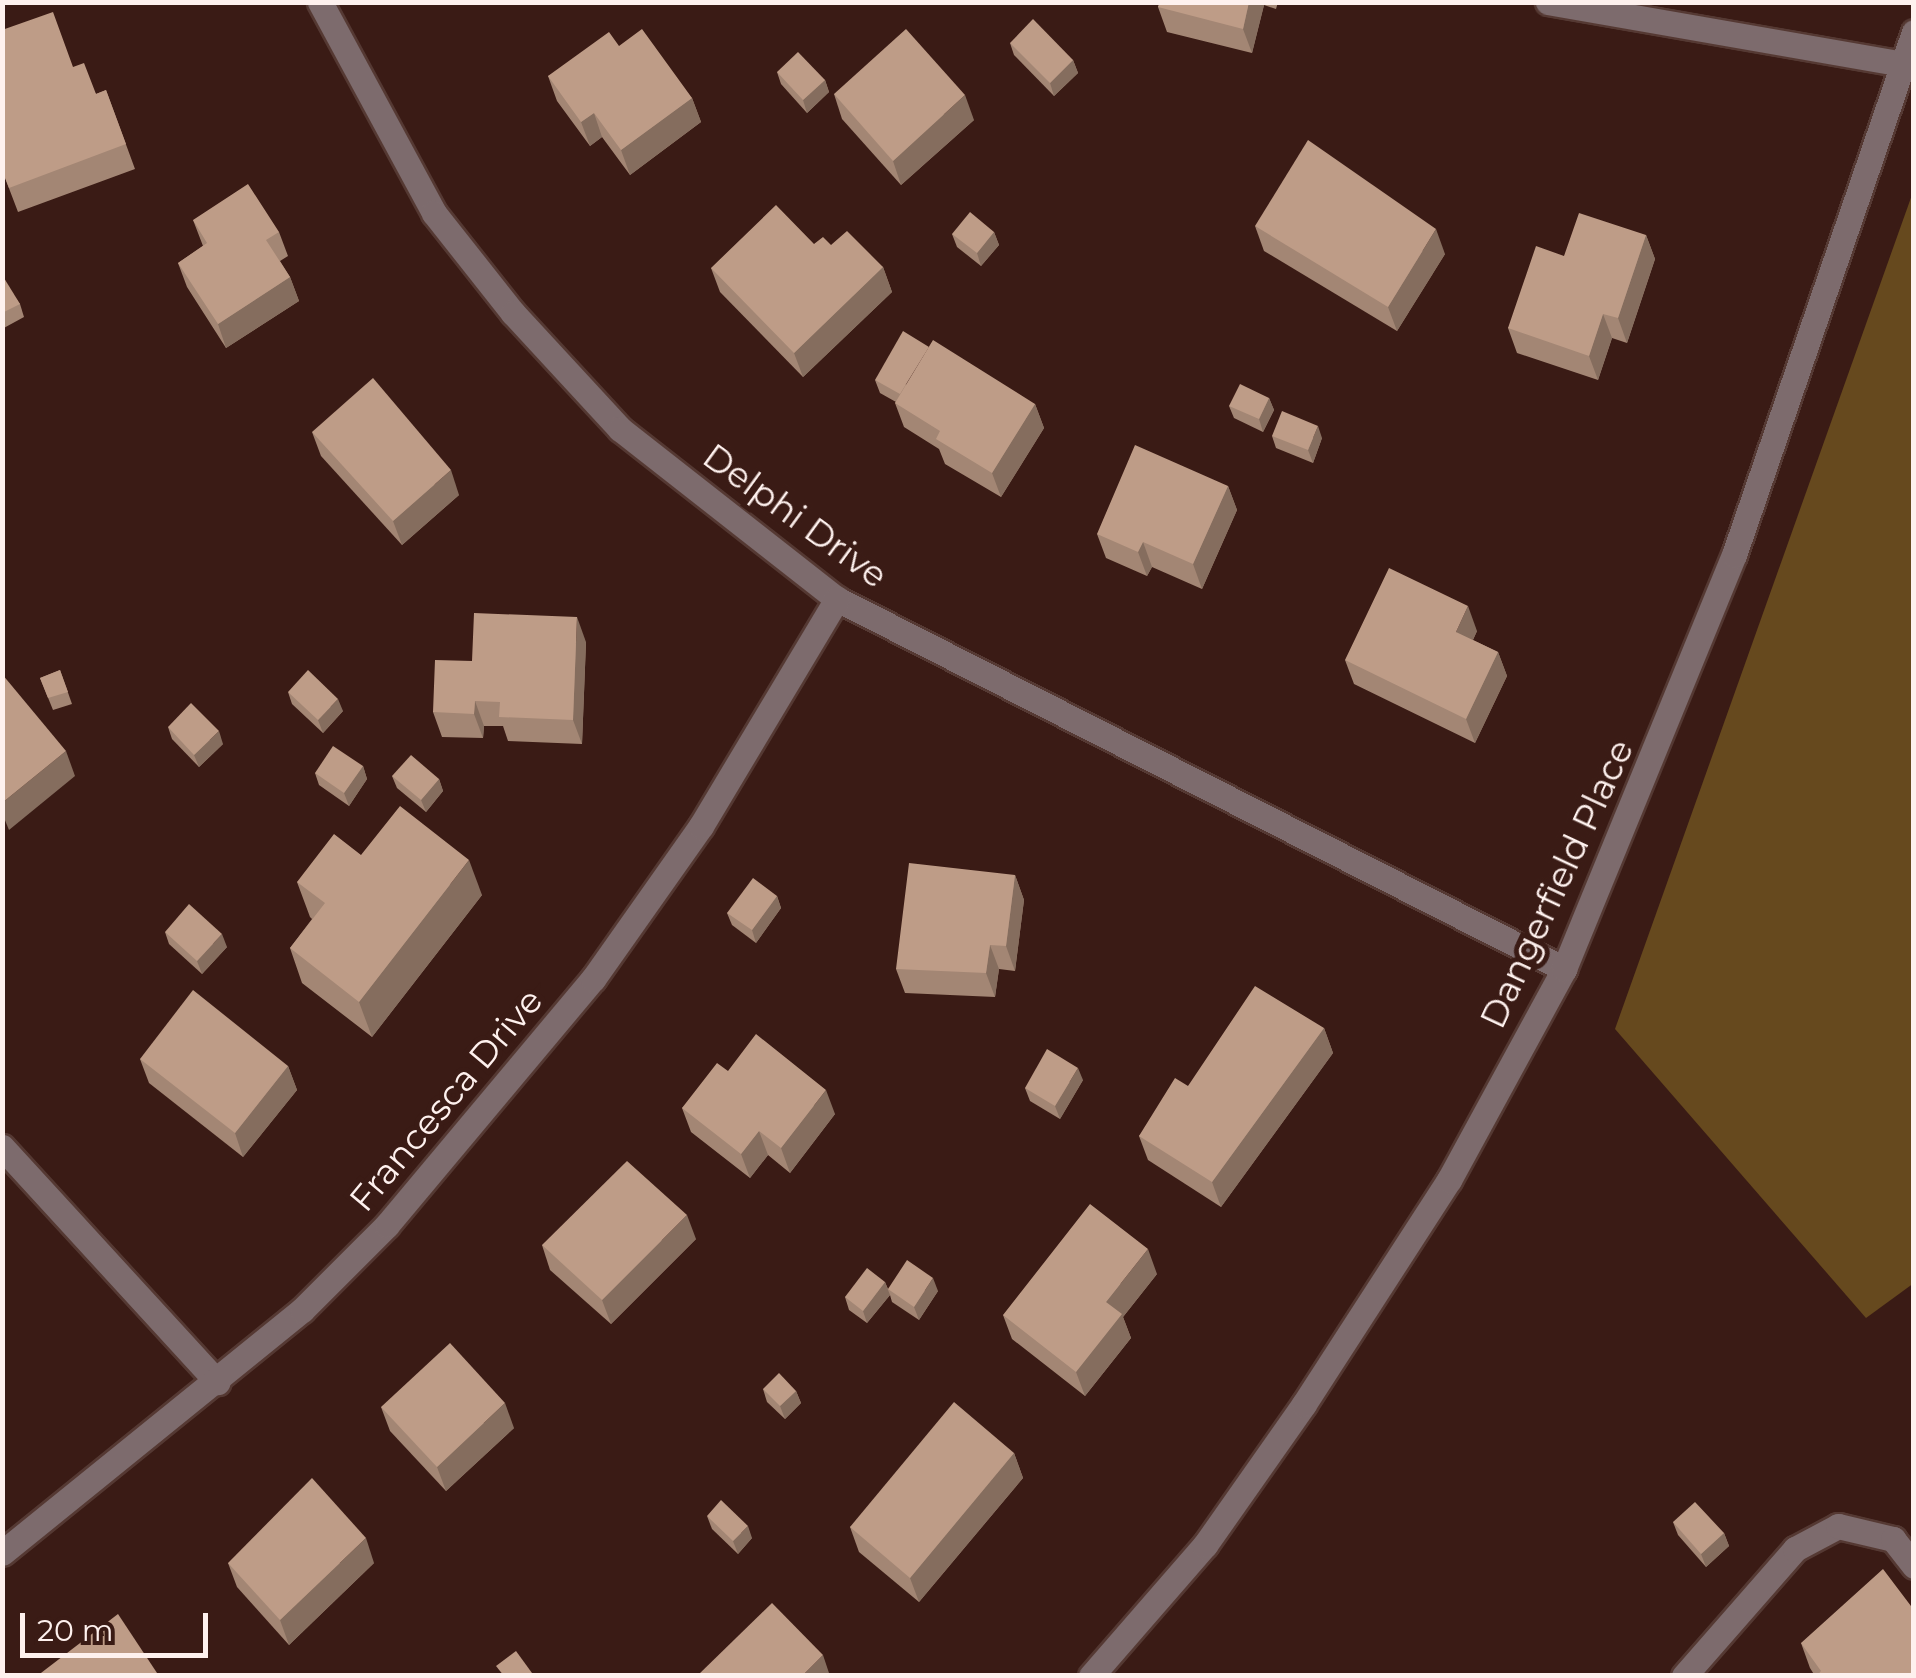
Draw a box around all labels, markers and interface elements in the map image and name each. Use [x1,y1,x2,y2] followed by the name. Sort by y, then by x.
[695,435,895,597] street label: Delphi Drive
[1472,733,1642,1035] street label: Dangerfield Place
[341,980,551,1220] street label: Francesca Drive
[25,1593,212,1655] scale bar
[37,1612,114,1649] text: 20 m

